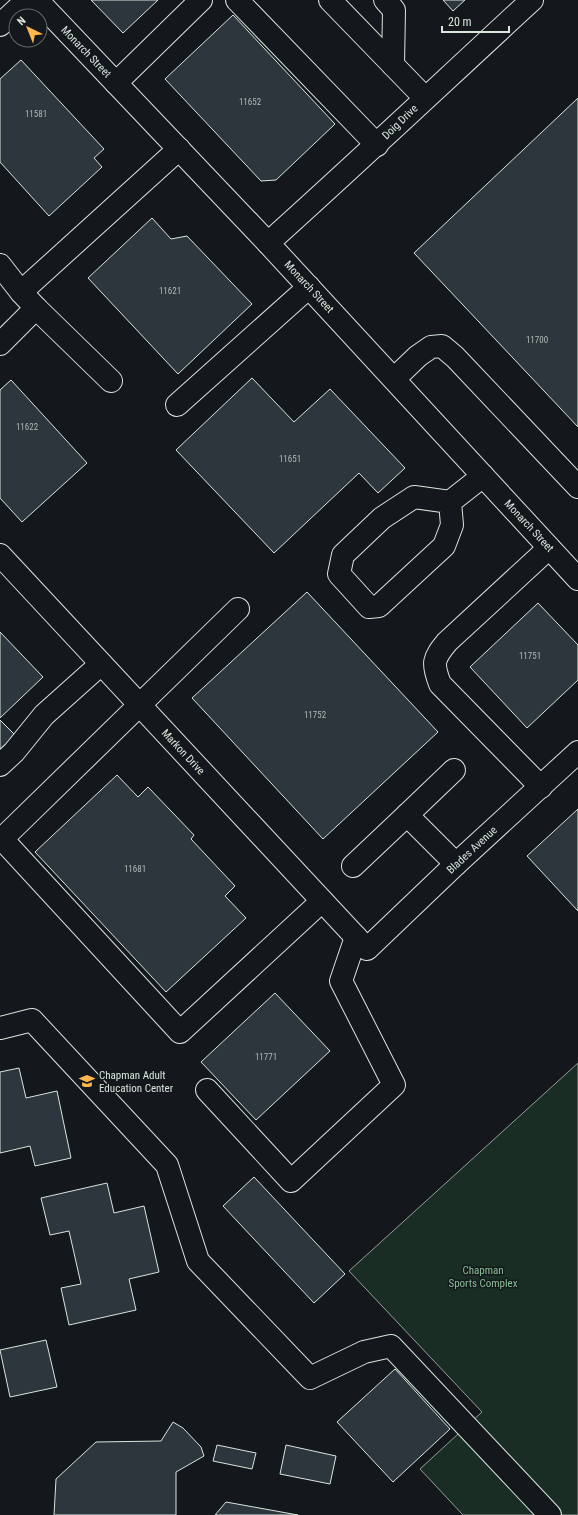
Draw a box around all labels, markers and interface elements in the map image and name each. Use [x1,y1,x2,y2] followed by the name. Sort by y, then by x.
[8,8,48,48] north arrow
[442,8,509,34] scale bar
[15,14,29,28] text: N
[448,15,472,29] text: 20 m
[58,24,114,80] street label: Monarch Street
[239,97,262,107] house number: 11652
[380,102,420,142] street label: Doig Drive
[25,109,47,119] house number: 11581
[282,258,336,316] street label: Monarch Street
[159,286,181,296] house number: 11621
[526,335,548,345] house number: 11700
[16,422,39,432] house number: 11622
[279,454,301,464] house number: 11651
[502,497,556,555] street label: Monarch Street
[519,651,541,661] house number: 11751
[304,710,327,720] house number: 11752
[159,727,207,777] street label: Markon Drive
[444,824,500,876] street label: Blades Avenue
[124,864,146,874] house number: 11681
[255,1052,277,1062] house number: 11771
[99,1069,174,1095] place label: Chapman Adult Education Center
[78,1072,96,1090] school or university icon: Chapman Adult Education Center
[448,1264,518,1290] park label: Chapman Sports Complex

